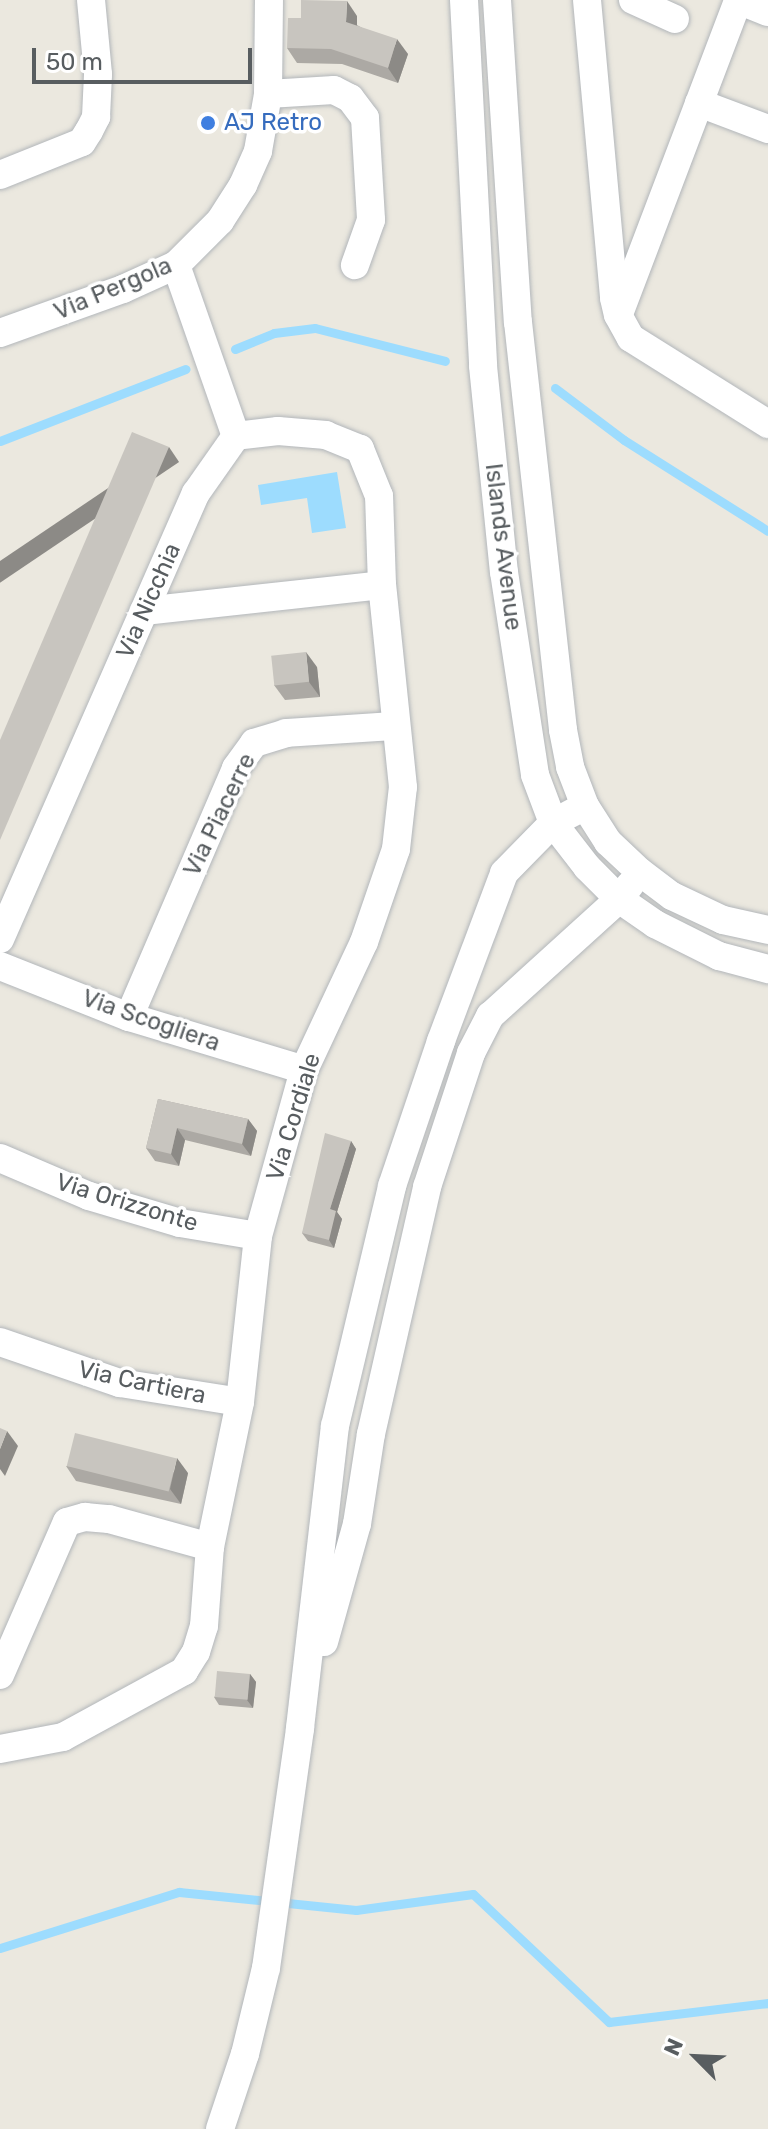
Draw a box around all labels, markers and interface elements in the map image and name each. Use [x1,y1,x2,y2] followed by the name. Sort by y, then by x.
[36,32,256,82] scale bar
[46,48,103,76] text: 50 m
[224,109,322,137] place label: AJ Retro
[199,114,217,132] marker: AJ Retro
[50,251,176,327] street label: Via Pergola
[478,461,528,633] street label: Islands Avenue
[111,539,187,663] street label: Via Nicchia
[178,749,262,881] street label: Via Piacerre
[78,984,224,1058] street label: Via Scogliera
[261,1050,327,1184] street label: Via Cordiale
[53,1168,201,1238] street label: Via Orizzonte
[76,1355,208,1411] street label: Via Cartiera
[656,2017,736,2097] north arrow
[658,2034,689,2060] text: N

